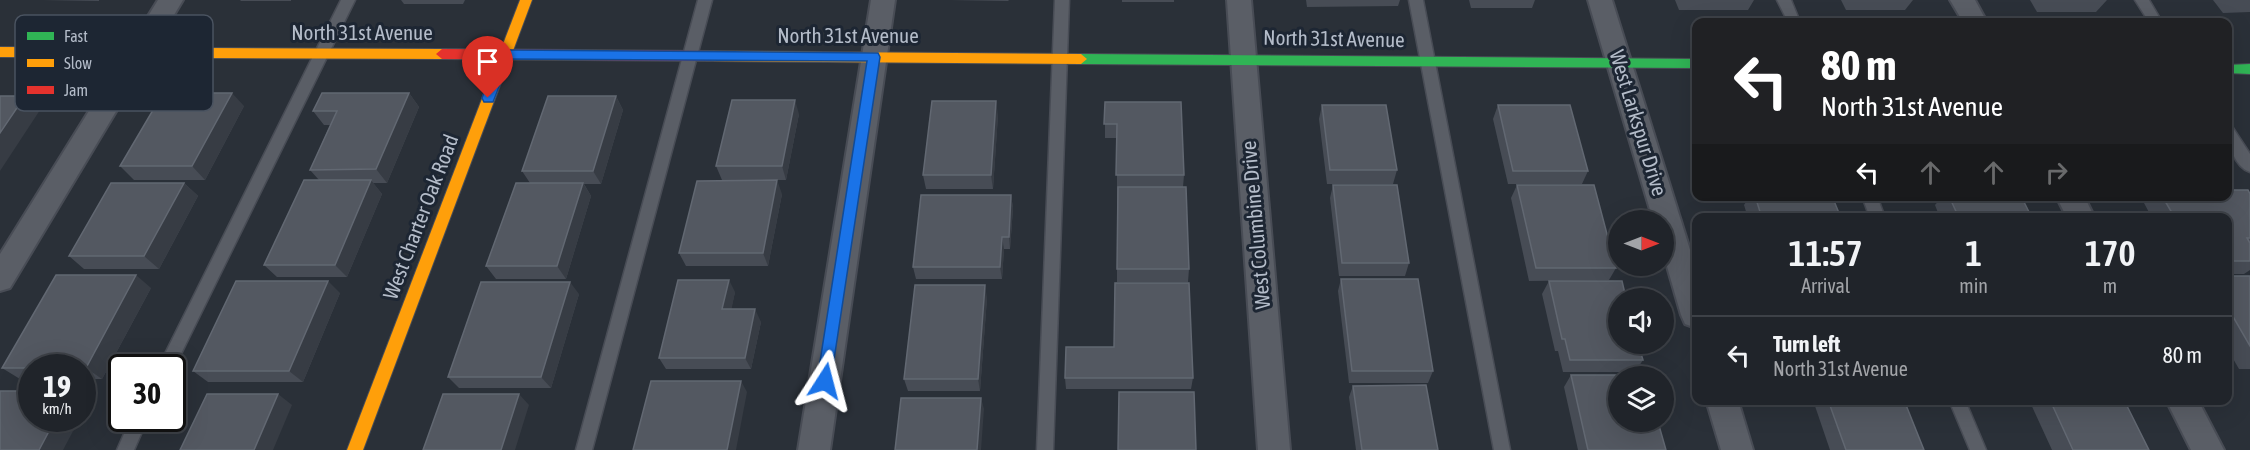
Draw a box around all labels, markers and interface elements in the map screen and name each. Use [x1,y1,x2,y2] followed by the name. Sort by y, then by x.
[15,15,213,111] legend
[291,20,433,44] street label: North 31st Avenue
[777,23,919,47] street label: North 31st Avenue
[1263,25,1405,51] street label: North 31st Avenue
[64,27,88,45] text: Fast
[462,36,513,98] pin
[1821,41,1896,89] text: 80 m
[1722,42,1800,120] icon: left
[471,45,504,78] icon: arrive
[1605,47,1673,198] street label: West Larkspur Drive
[64,54,92,72] text: Slow
[64,81,88,99] text: Jam
[1821,91,2003,122] text: North 31st Avenue
[378,131,463,302] street label: West Charter Oak Road
[1236,140,1274,310] street label: West Columbine Drive
[1851,156,1884,189] icon: left
[1914,156,1947,189] icon: ahead
[1977,156,2010,189] icon: ahead
[2040,156,2073,189] icon: right
[1608,210,1674,276] north arrow
[1608,210,1674,432] map controls
[1789,232,1863,274] text: 11:57
[1965,232,1982,274] text: 1
[2085,232,2135,274] text: 170
[1801,274,1850,297] text: Arrival
[1959,274,1988,297] text: min
[2103,274,2117,297] text: m
[1608,288,1674,354] button: sound
[1773,331,1840,357] text: Turn left
[1722,339,1755,372] icon: left
[2162,342,2202,368] text: 80 m
[793,349,857,413] position arrow
[108,354,186,432] speed limit sign: 30
[1773,357,1908,380] text: North 31st Avenue
[1608,366,1674,432] button: layers
[43,369,71,403] text: 19
[42,400,72,417] text: km/h

